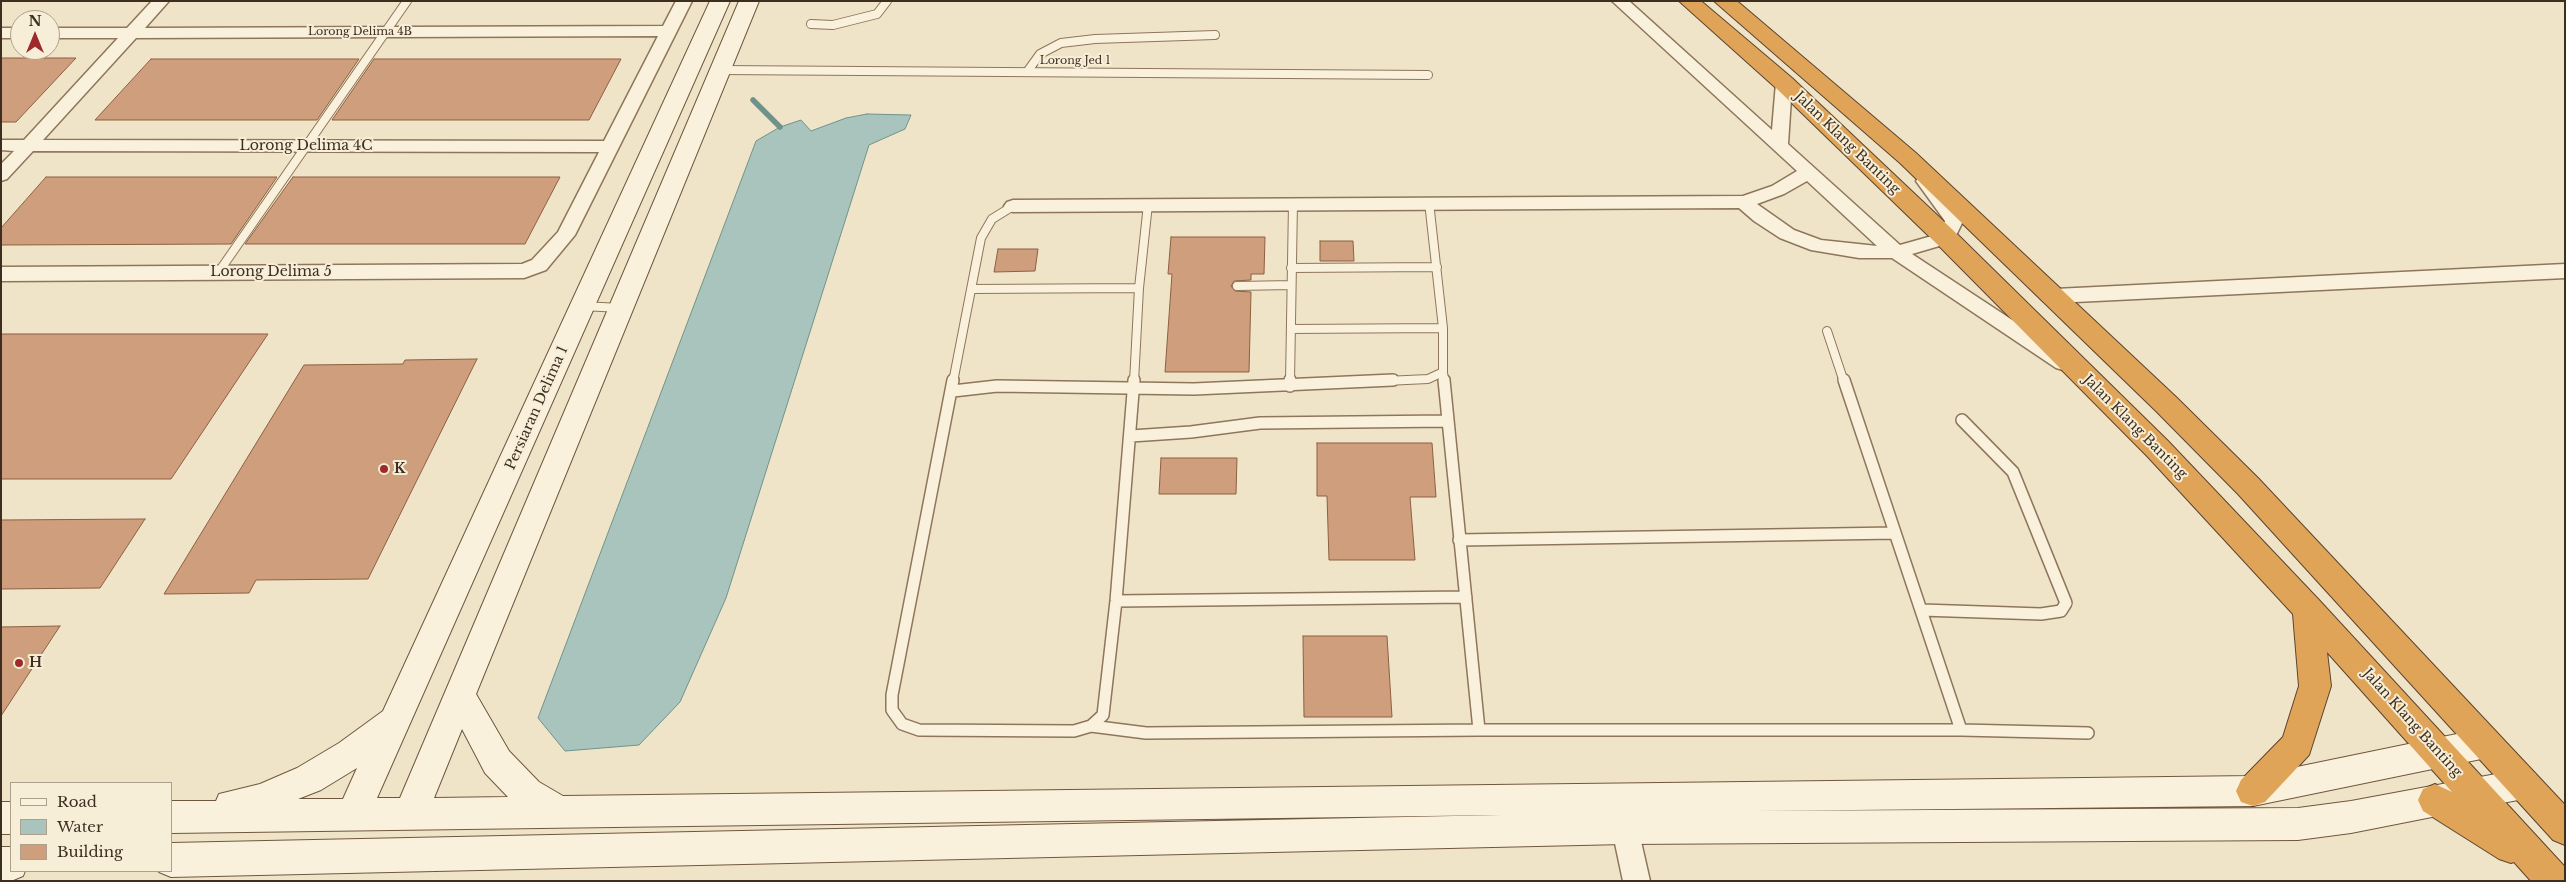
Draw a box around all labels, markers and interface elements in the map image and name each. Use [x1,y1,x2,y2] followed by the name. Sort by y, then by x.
[10,10,60,60] north arrow
[28,12,42,30] text: N
[308,25,412,39] street label: Lorong Delima 4B
[1040,54,1110,68] street label: Lorong Jed 1
[1791,88,1903,198] street label: Jalan Klang Banting
[240,138,372,154] street label: Lorong Delima 4C
[210,264,332,280] street label: Lorong Delima 5
[502,344,572,472] street label: Persiaran Delima 1
[2079,371,2191,483] street label: Jalan Klang Banting
[394,461,406,477] place label: K
[378,463,390,475] marker: K
[29,655,42,671] place label: H
[13,657,25,669] marker: H
[2359,665,2465,781] street label: Jalan Klang Banting
[10,782,172,872] legend
[57,792,97,811] text: Road
[57,817,103,836] text: Water
[57,842,123,861] text: Building

